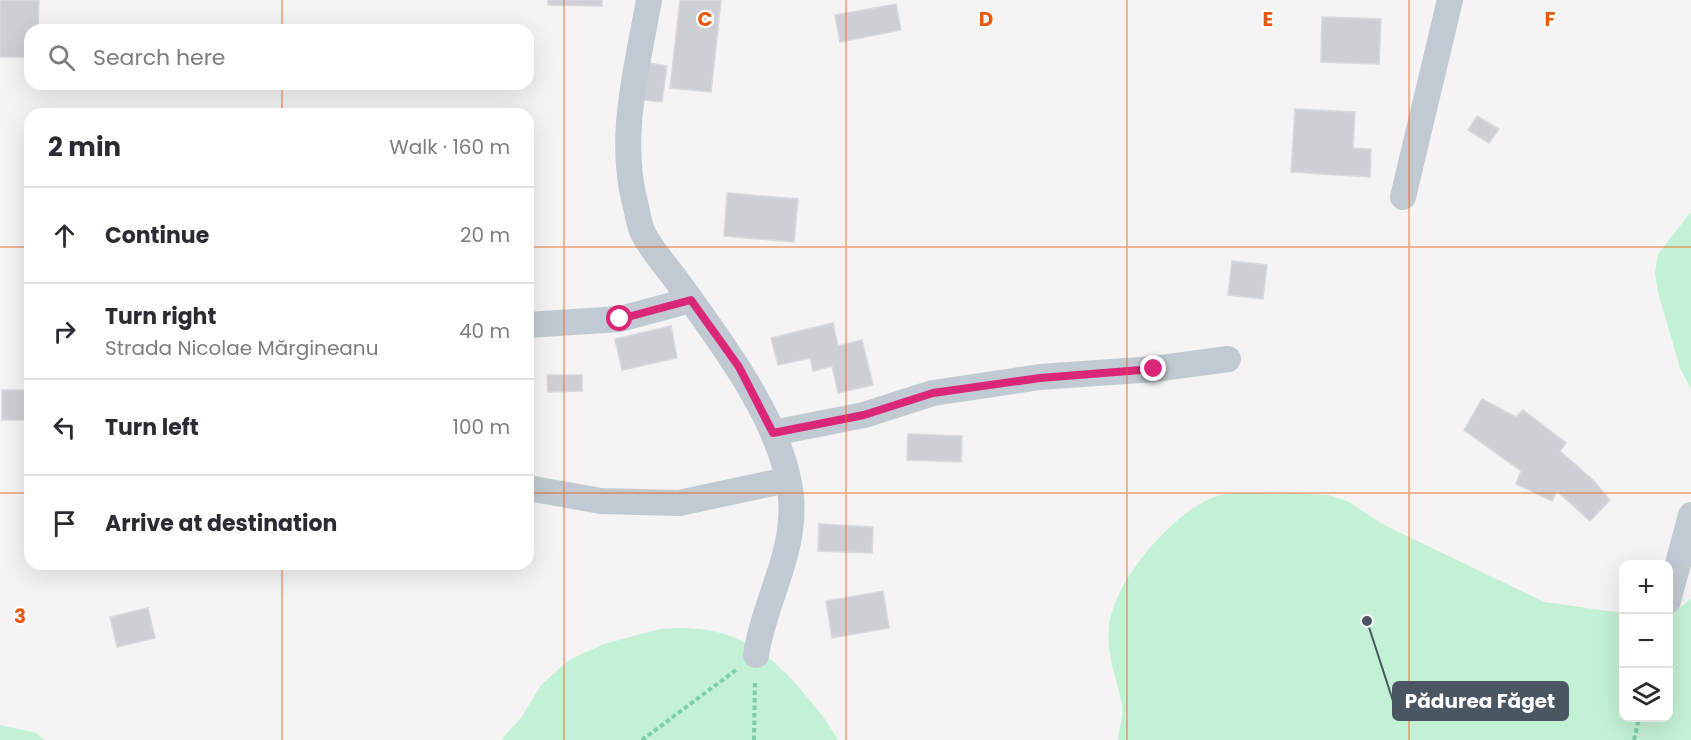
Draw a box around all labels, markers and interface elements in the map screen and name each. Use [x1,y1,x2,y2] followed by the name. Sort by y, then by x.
[697,5,713,33] text: C
[979,5,993,33] text: D
[1263,5,1273,33] text: E
[1545,5,1556,33] text: F
[24,24,534,90] search box
[45,41,78,74] icon: search
[93,42,226,73] text: Search here
[48,129,121,165] text: 2 min
[389,133,510,161] text: Walk · 160 m
[48,219,81,252] icon: ahead
[105,220,209,251] text: Continue
[460,221,510,249] text: 20 m
[105,301,216,332] text: Turn right
[606,305,632,331] route start
[48,315,81,348] icon: right
[459,317,510,345] text: 40 m
[105,334,378,362] text: Strada Nicolae Mărgineanu
[1140,355,1166,381] route end
[48,411,81,444] icon: left
[105,412,199,443] text: Turn left
[453,413,510,441] text: 100 m
[48,507,81,540] icon: arrive
[105,508,337,539] text: Arrive at destination
[1619,560,1673,722] map controls
[1619,560,1673,614] button: +
[14,602,26,630] text: 3
[1619,614,1673,668] button: −
[1619,668,1673,722] button: layers
[1393,682,1568,720] callout: Pădurea Făget
[1405,687,1555,715] text: Pădurea Făget

